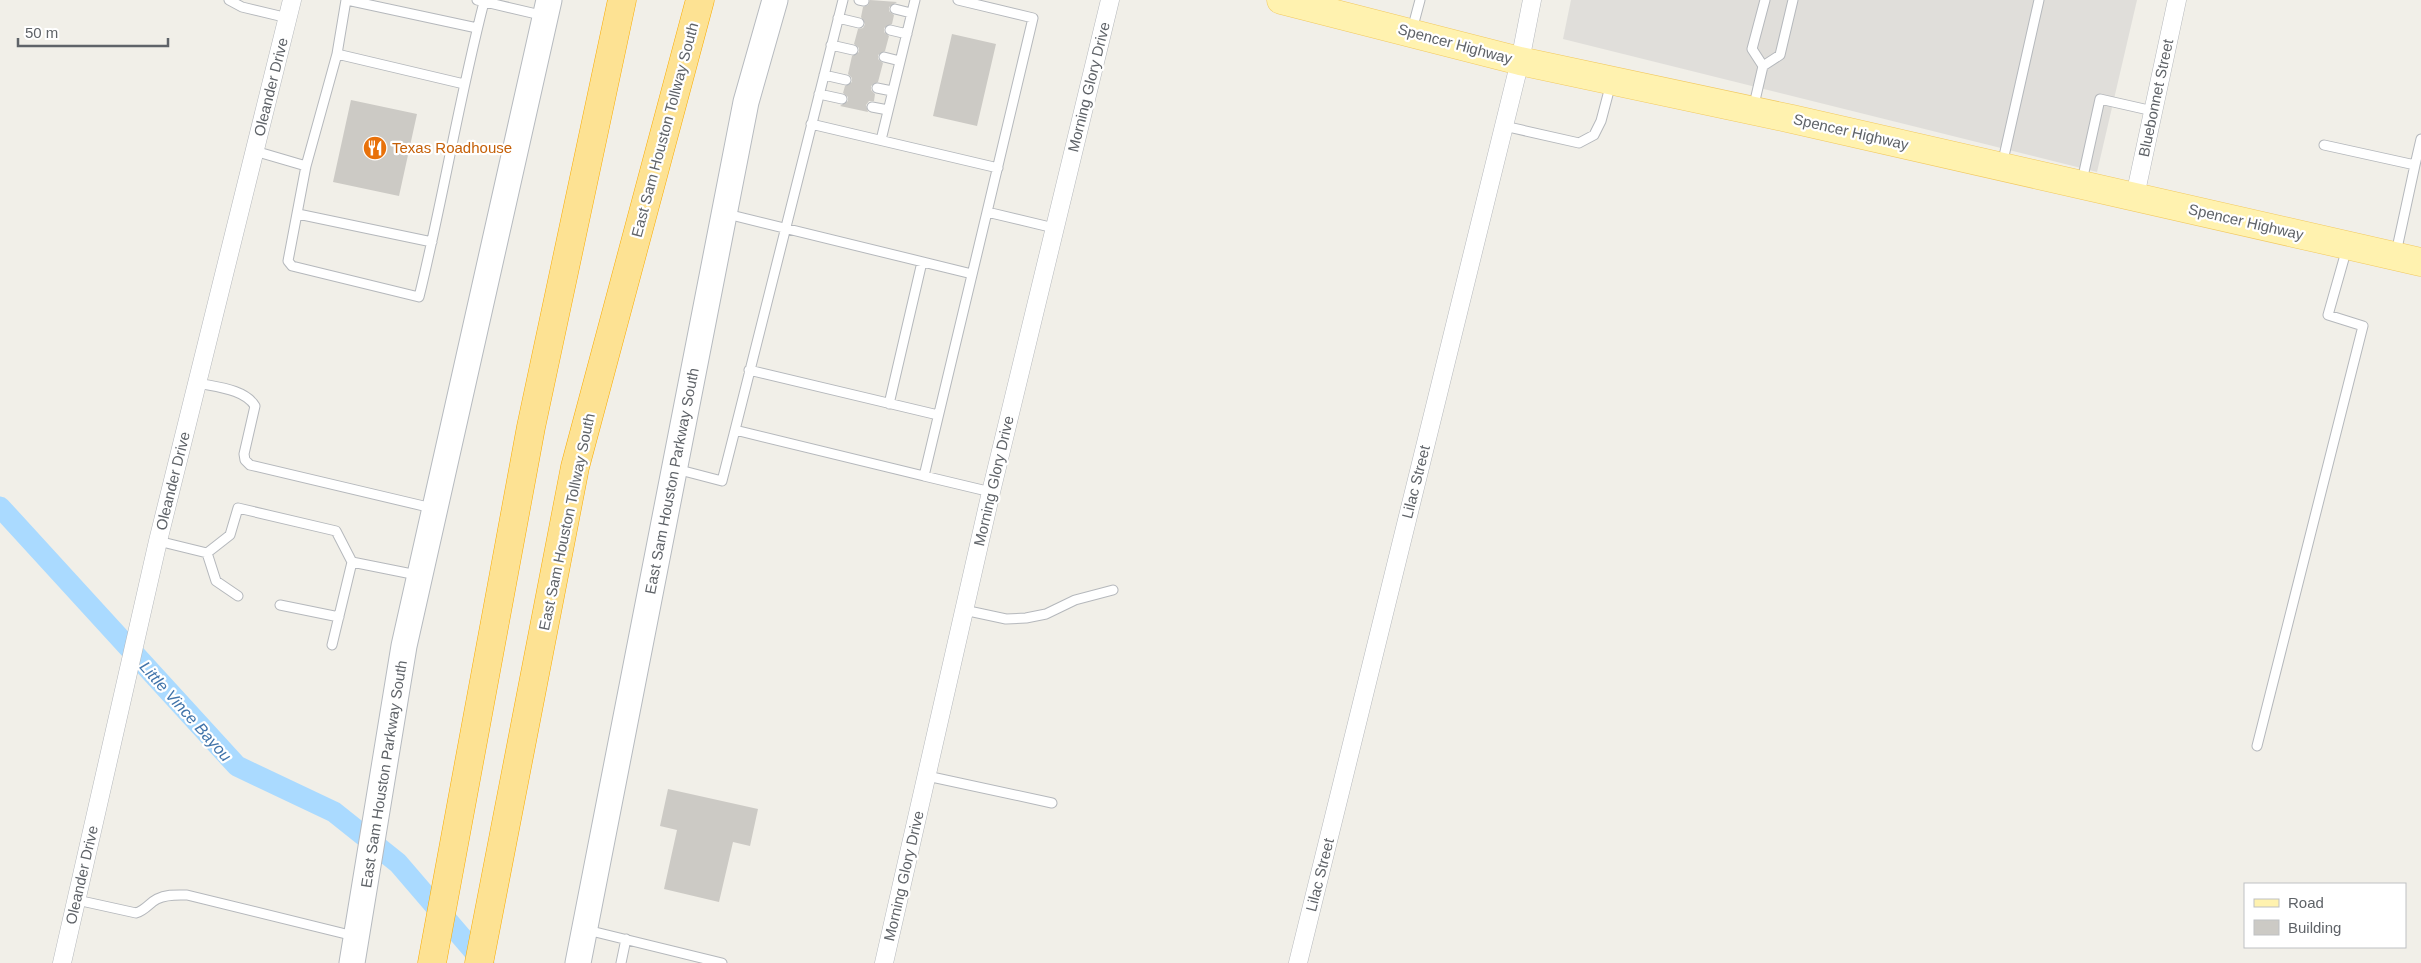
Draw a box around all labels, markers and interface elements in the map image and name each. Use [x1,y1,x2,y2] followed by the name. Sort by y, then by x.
[18,15,168,47] scale bar
[1064,20,1113,154] street label: Morning Glory Drive
[1396,20,1515,67] street label: Spencer Highway
[628,21,701,239] street label: East Sam Houston Tollway South
[25,24,58,41] text: 50 m
[250,36,291,138] street label: Oleander Drive
[2135,37,2176,158] street label: Bluebonnet Street
[1792,110,1911,153] street label: Spencer Highway
[362,135,388,161] restaurant icon: Texas Roadhouse
[392,139,512,156] place label: Texas Roadhouse
[2187,200,2306,243] street label: Spencer Highway
[641,366,702,595] street label: East Sam Houston Parkway South
[535,412,598,632] street label: East Sam Houston Tollway South
[970,414,1017,548] street label: Morning Glory Drive
[152,430,193,532] street label: Oleander Drive
[1398,443,1433,520] street label: Lilac Street
[137,658,235,765] water label: Little Vince Bayou
[357,659,410,889] street label: East Sam Houston Parkway South
[880,809,927,943] street label: Morning Glory Drive
[62,824,101,926] street label: Oleander Drive
[1302,836,1337,913] street label: Lilac Street
[2244,883,2406,948] legend
[2288,894,2324,911] text: Road
[2288,919,2341,936] text: Building

